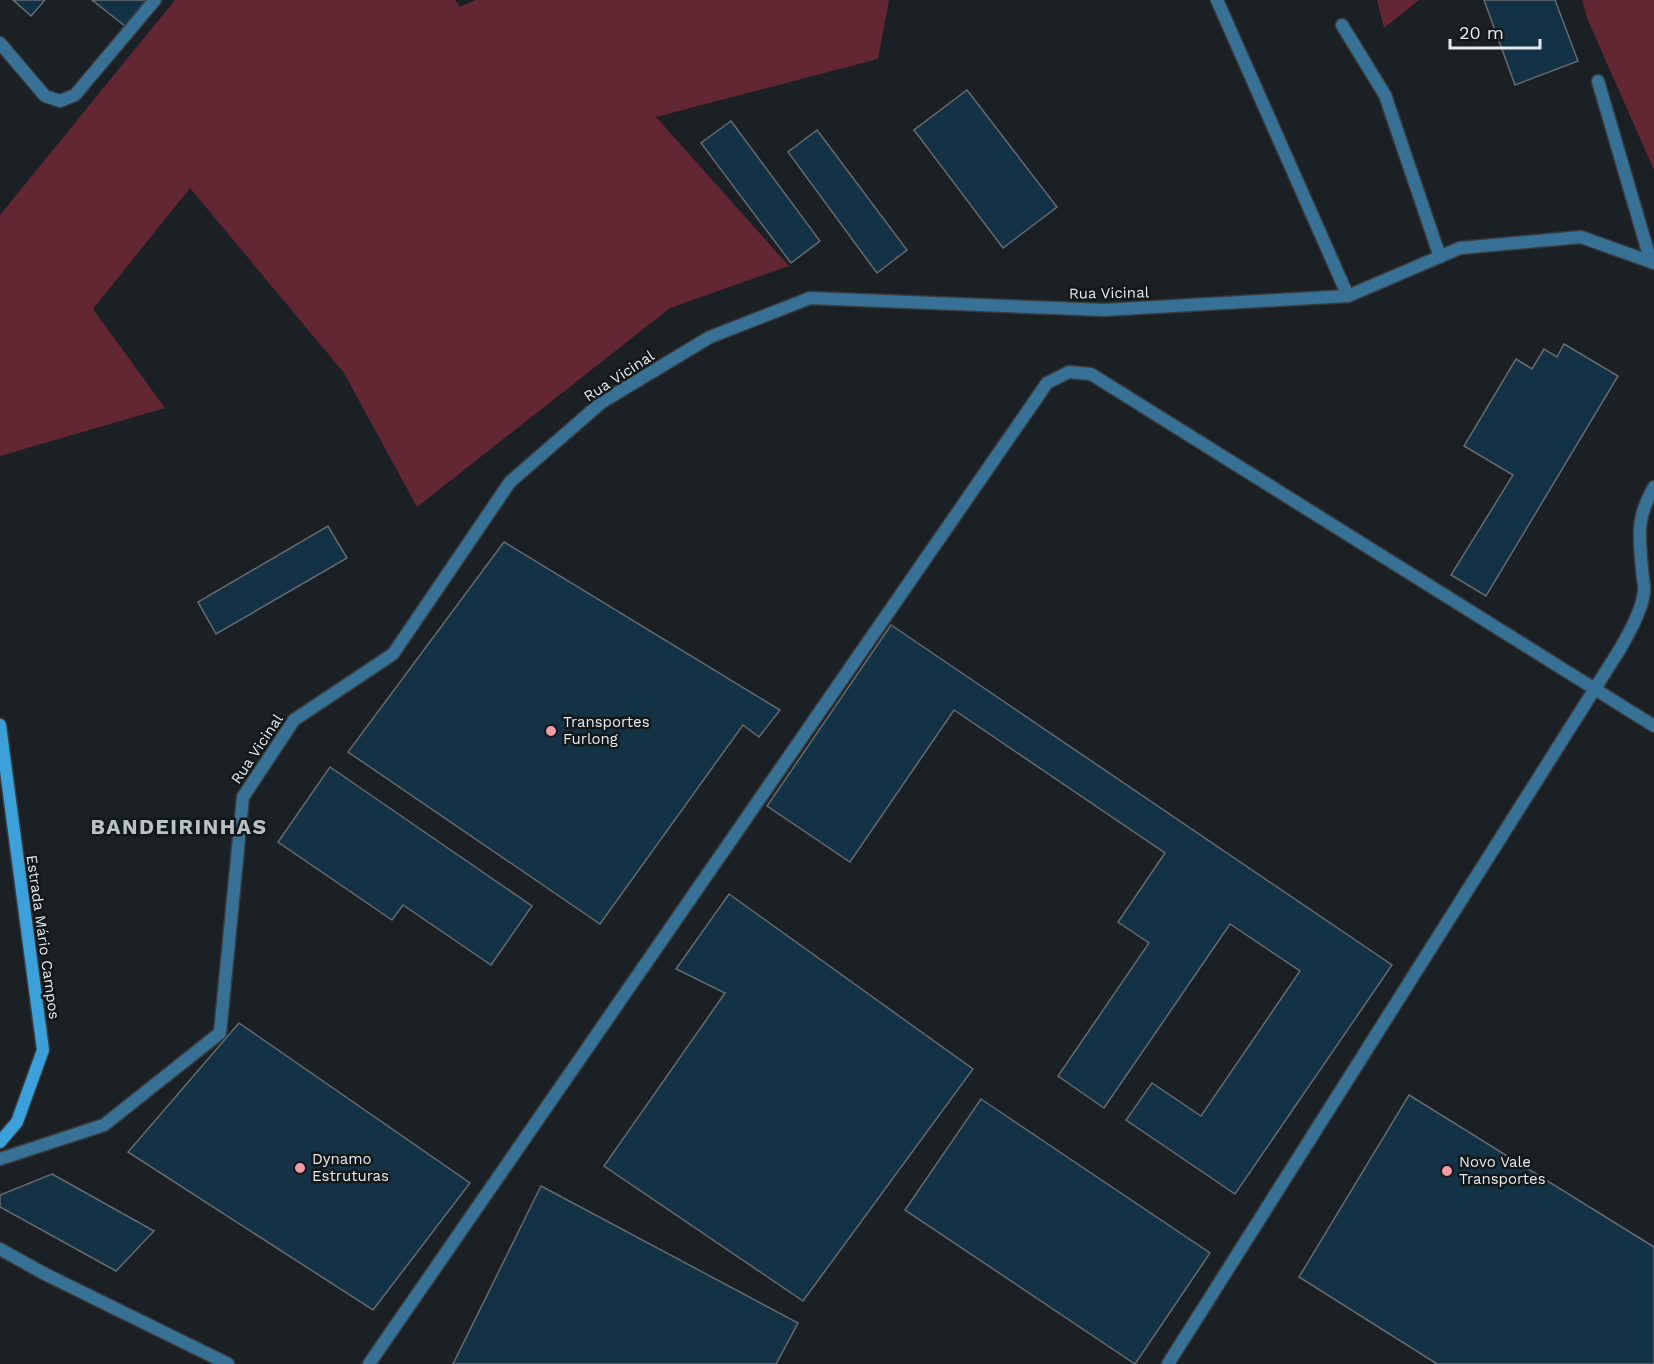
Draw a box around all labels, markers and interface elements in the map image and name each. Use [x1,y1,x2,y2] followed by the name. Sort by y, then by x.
[1450,12,1540,50] scale bar
[1459,22,1504,43] text: 20 m
[1069,283,1150,303] street label: Rua Vicinal
[580,346,658,405] street label: Rua Vicinal
[227,710,287,787] street label: Rua Vicinal
[563,713,650,748] place label: Transportes Furlong
[544,724,558,738] marker: Transportes Furlong
[90,814,268,839] district label: BANDEIRINHAS
[23,854,63,1020] street label: Estrada Mário Campos
[312,1150,389,1185] place label: Dynamo Estruturas
[1459,1153,1546,1188] place label: Novo Vale Transportes
[293,1161,307,1175] marker: Dynamo Estruturas
[1440,1164,1454,1178] marker: Novo Vale Transportes

